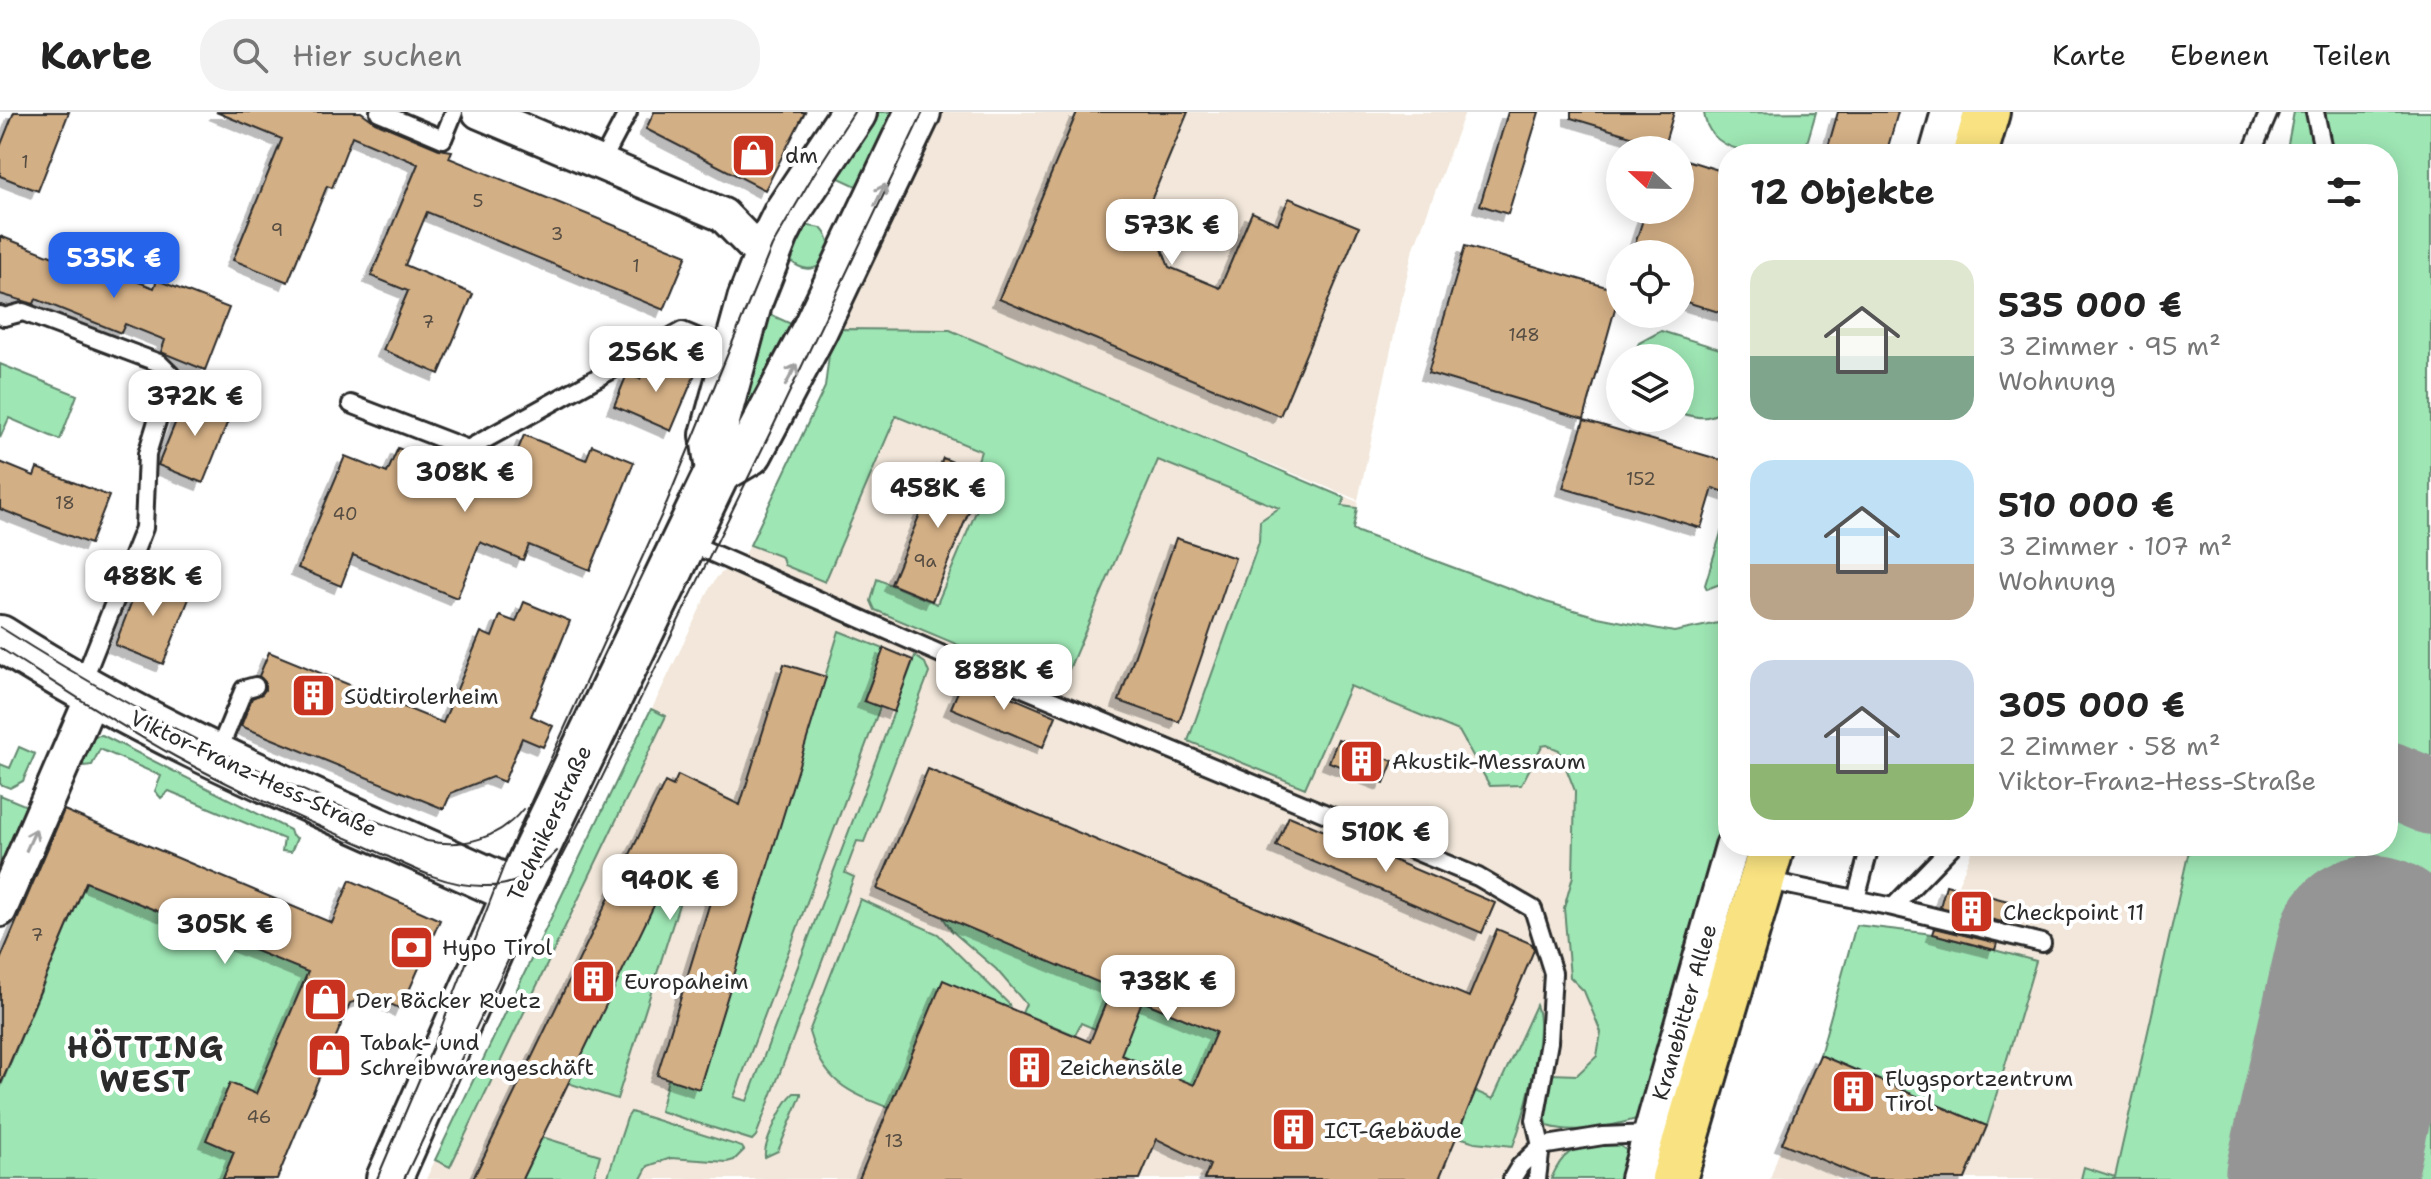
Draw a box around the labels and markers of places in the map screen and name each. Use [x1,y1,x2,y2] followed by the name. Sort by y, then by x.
[730,131,778,179] shop icon: dm
[785,141,818,170] place label: dm
[1107,199,1237,267] pin: 573K €
[49,232,179,300] pin: 535K €
[591,326,721,394] pin: 256K €
[130,370,260,438] pin: 372K €
[400,446,530,514] pin: 308K €
[873,462,1003,530] pin: 458K €
[88,550,218,618] pin: 488K €
[939,644,1069,712] pin: 888K €
[289,672,337,720] building icon: Südtirolerheim
[344,682,499,711] place label: Südtirolerheim
[1337,737,1385,785] building icon: Akustik-Messraum
[1392,747,1586,776] place label: Akustik-Messraum
[1321,806,1451,874] pin: 510K €
[605,854,735,922] pin: 940K €
[1948,888,1996,936] building icon: Checkpoint 11
[160,898,290,966] pin: 305K €
[2003,898,2144,927] place label: Checkpoint 11
[387,923,435,971] bank icon: Hypo Tirol
[442,933,553,962] place label: Hypo Tirol
[1103,955,1233,1023] pin: 738K €
[569,957,617,1005] building icon: Europaheim
[624,967,749,996] place label: Europaheim
[301,976,349,1024] shop icon: Der Bäcker Ruetz
[356,986,541,1015] place label: Der Bäcker Ruetz
[360,1028,594,1082] place label: Tabak- und Schreibwarengeschäft
[305,1031,353,1079] shop icon: Tabak- und Schreibwarengeschäft
[1005,1043,1053,1091] building icon: Zeichensäle
[1060,1053,1183,1082] place label: Zeichensäle
[1885,1064,2073,1118] place label: Flugsportzentrum Tirol
[1830,1067,1878,1115] building icon: Flugsportzentrum Tirol
[1269,1106,1317,1154] building icon: ICT-Gebäude
[1324,1116,1462,1145] place label: ICT-Gebäude

